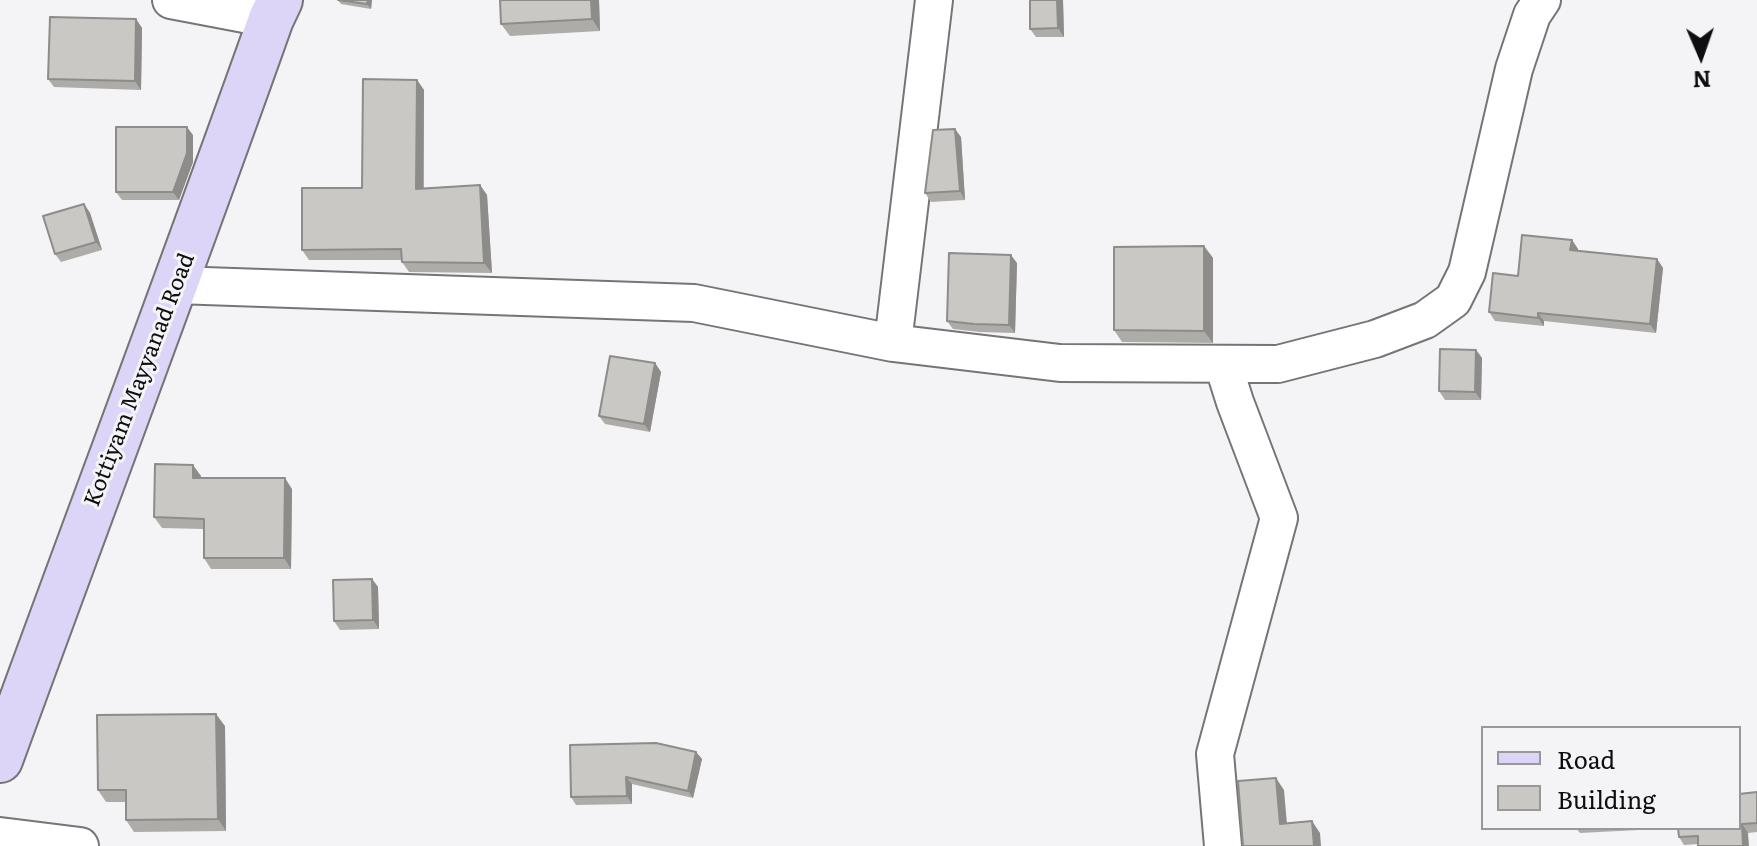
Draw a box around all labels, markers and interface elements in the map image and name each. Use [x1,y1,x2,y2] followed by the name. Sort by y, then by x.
[1661,16,1741,96] north arrow
[1692,64,1712,97] text: N
[79,250,201,510] street label: Kottiyam Mayyanad Road
[1481,726,1741,830] legend
[1557,741,1615,776] text: Road
[1557,781,1656,816] text: Building

